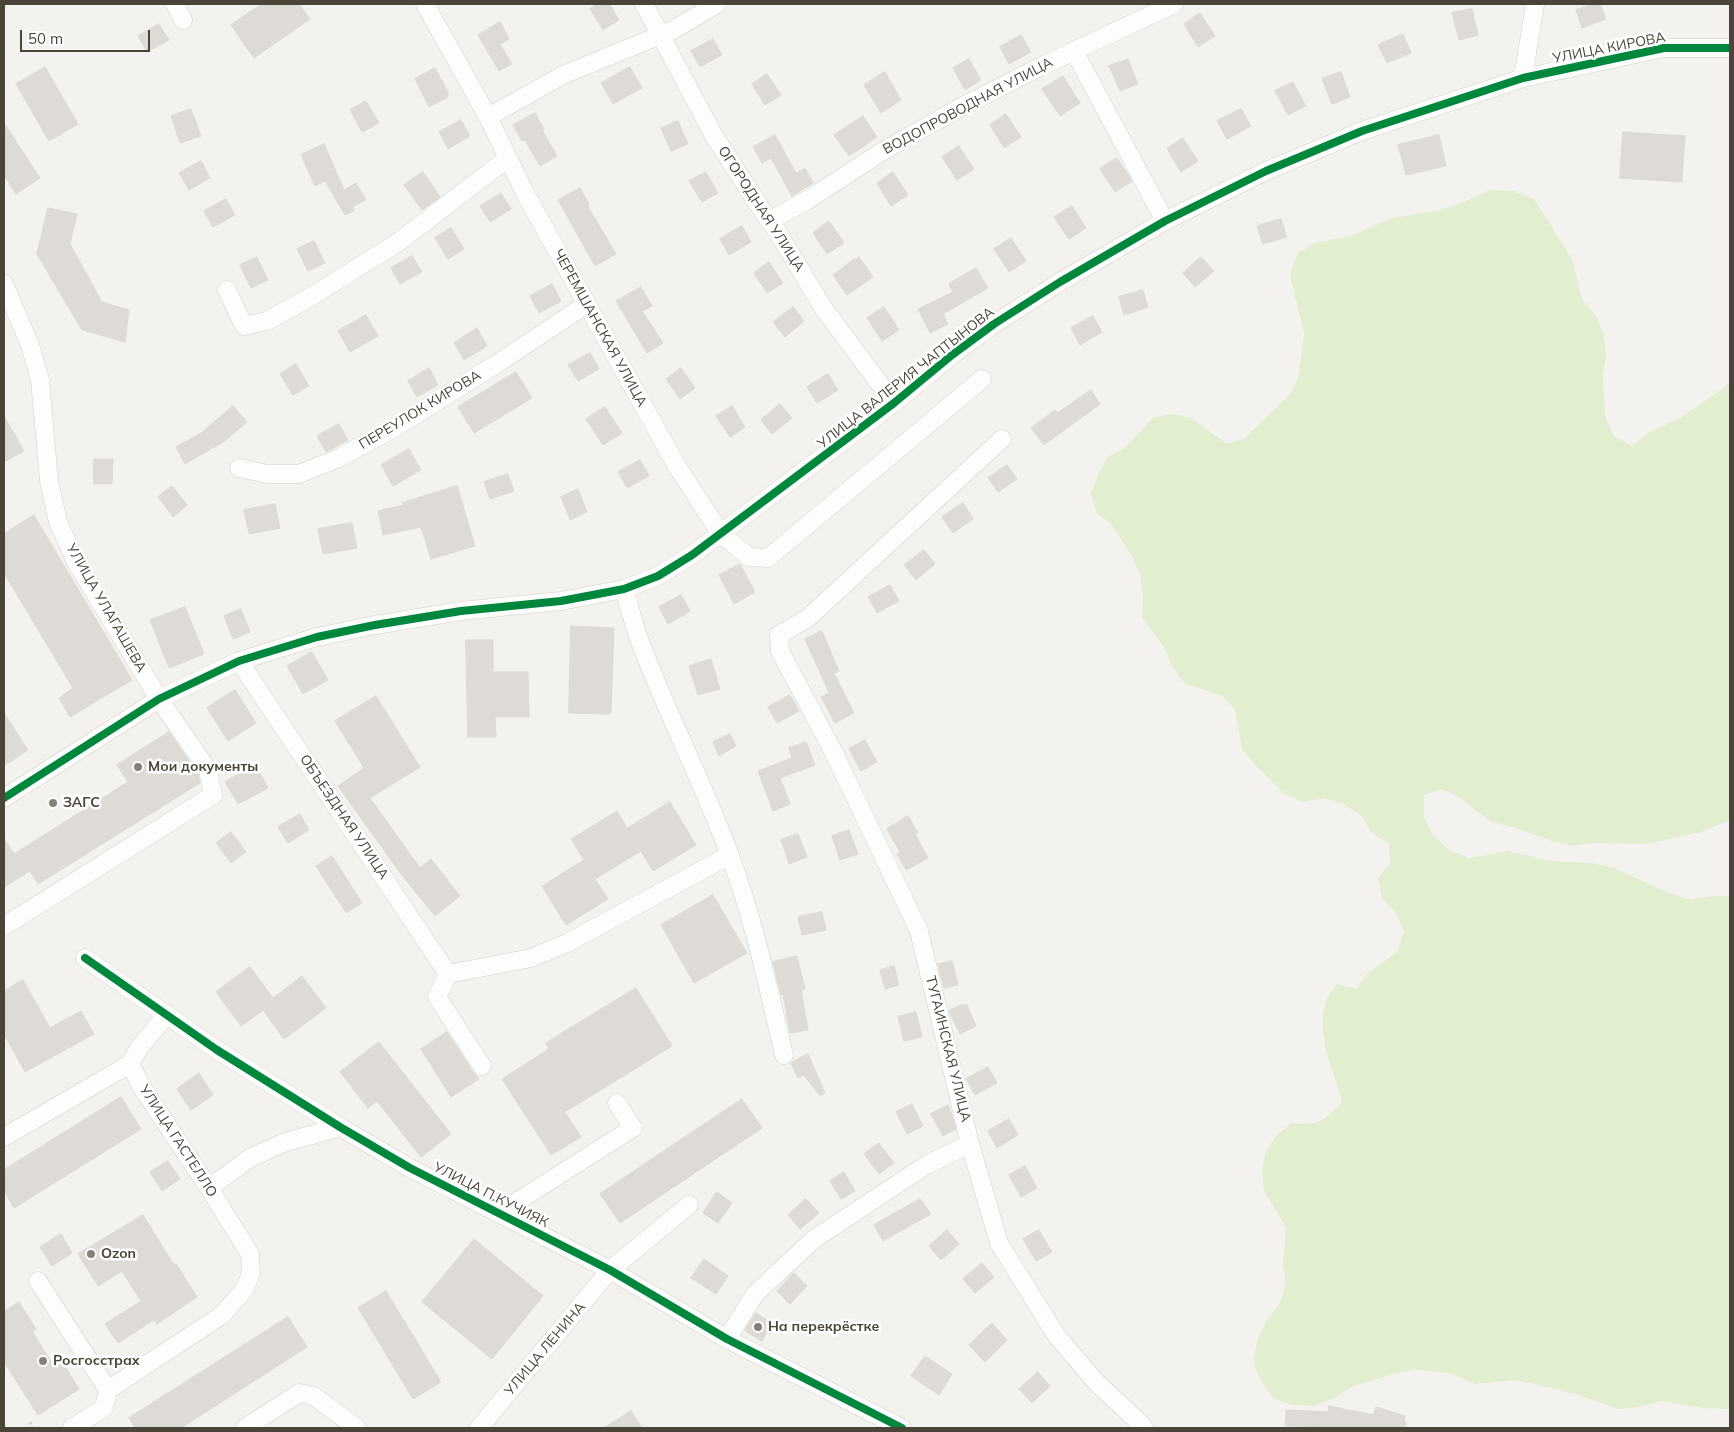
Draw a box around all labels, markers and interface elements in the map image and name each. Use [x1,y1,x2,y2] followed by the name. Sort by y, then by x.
[22,20,152,52] scale bar
[28,29,63,48] text: 50 m
[1551,29,1667,67] street label: УЛИЦА КИРОВА
[880,54,1056,158] street label: ВОДОПРОВОДНАЯ УЛИЦА
[714,143,808,275] street label: ОГОРОДНАЯ УЛИЦА
[550,246,650,410] street label: ЧЕРЕМШАНСКАЯ УЛИЦА
[814,304,998,452] street label: УЛИЦА ВАЛЕРИЯ ЧАПТЫНОВА
[356,367,484,453] street label: ПЕРЕУЛОК КИРОВА
[62,541,150,675] street label: УЛИЦА УЛАГАШЕВА
[296,752,392,882] street label: ОБЪЕЗДНАЯ УЛИЦА
[148,759,258,775] place label: Мои документы
[132,761,144,773] marker: Мои документы
[63,795,100,811] place label: ЗАГС
[47,797,59,809] marker: ЗАГС
[922,974,974,1124] street label: ТУГАИНСКАЯ УЛИЦА
[135,1082,221,1200] street label: УЛИЦА ГАСТЕЛЛО
[431,1159,551,1231] street label: УЛИЦА П.КУЧИЯК
[101,1246,136,1262] place label: Ozon
[85,1248,97,1260] marker: Ozon
[501,1299,589,1399] street label: УЛИЦА ЛЕНИНА
[768,1319,879,1335] place label: На перекрёстке
[752,1321,764,1333] marker: На перекрёстке
[53,1353,140,1369] place label: Росгосстрах
[37,1355,49,1367] marker: Росгосстрах

